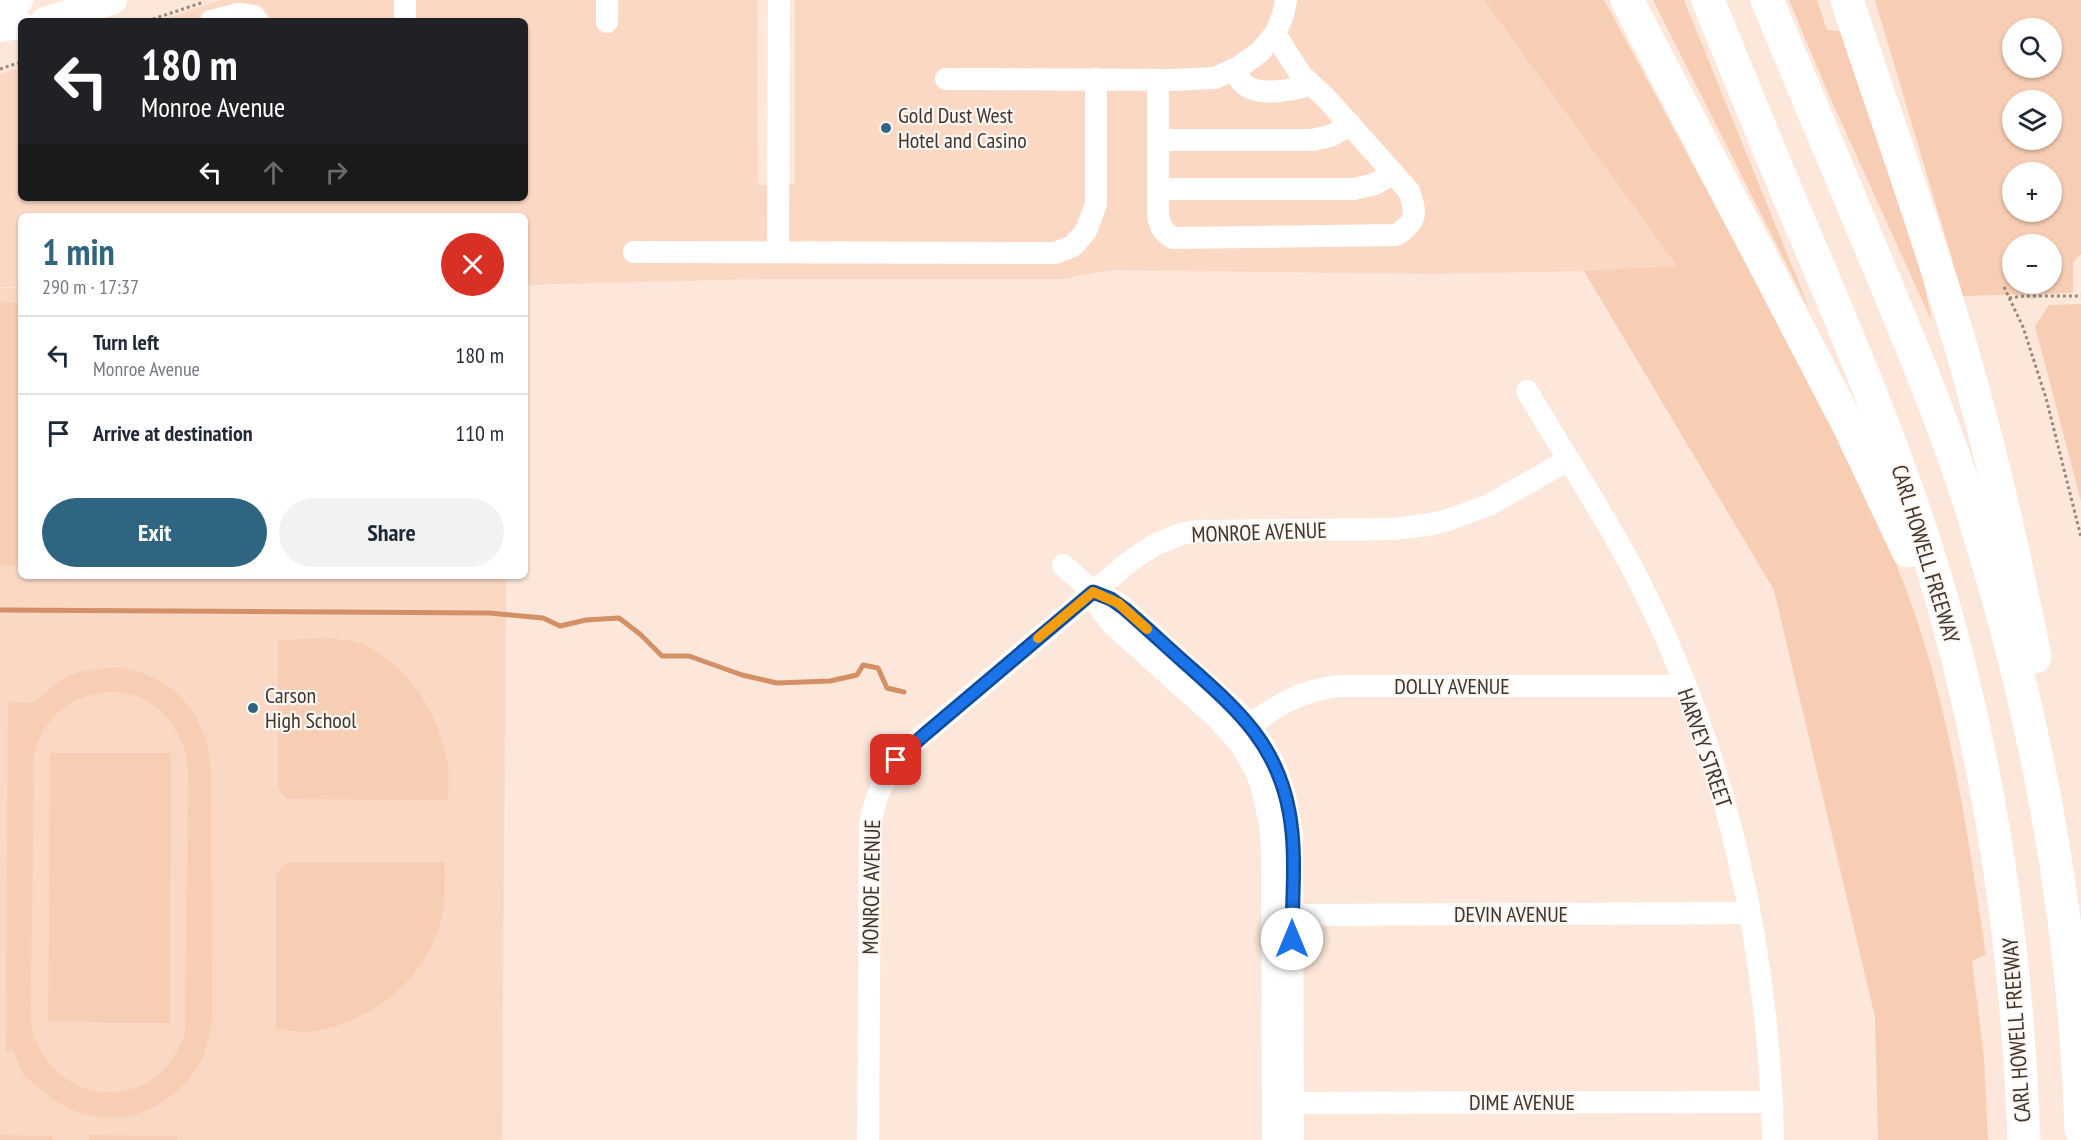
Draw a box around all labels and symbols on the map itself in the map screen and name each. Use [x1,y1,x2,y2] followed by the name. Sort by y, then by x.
[898,101,1027,154] place label: Gold Dust West Hotel and Casino
[879,121,893,135] marker: Gold Dust West Hotel and Casino
[1886,461,1966,647] street label: CARL HOWELL FREEWAY
[1191,516,1327,548] street label: MONROE AVENUE
[1394,672,1510,700] street label: DOLLY AVENUE
[265,681,357,734] place label: Carson High School
[1672,685,1739,811] street label: HARVEY STREET
[246,701,260,715] marker: Carson High School
[870,734,921,785] pin
[856,819,886,955] street label: MONROE AVENUE
[1454,900,1568,928] street label: DEVIN AVENUE
[1260,907,1324,971] position arrow
[1996,937,2036,1123] street label: CARL HOWELL FREEWAY
[1469,1088,1575,1116] street label: DIME AVENUE

